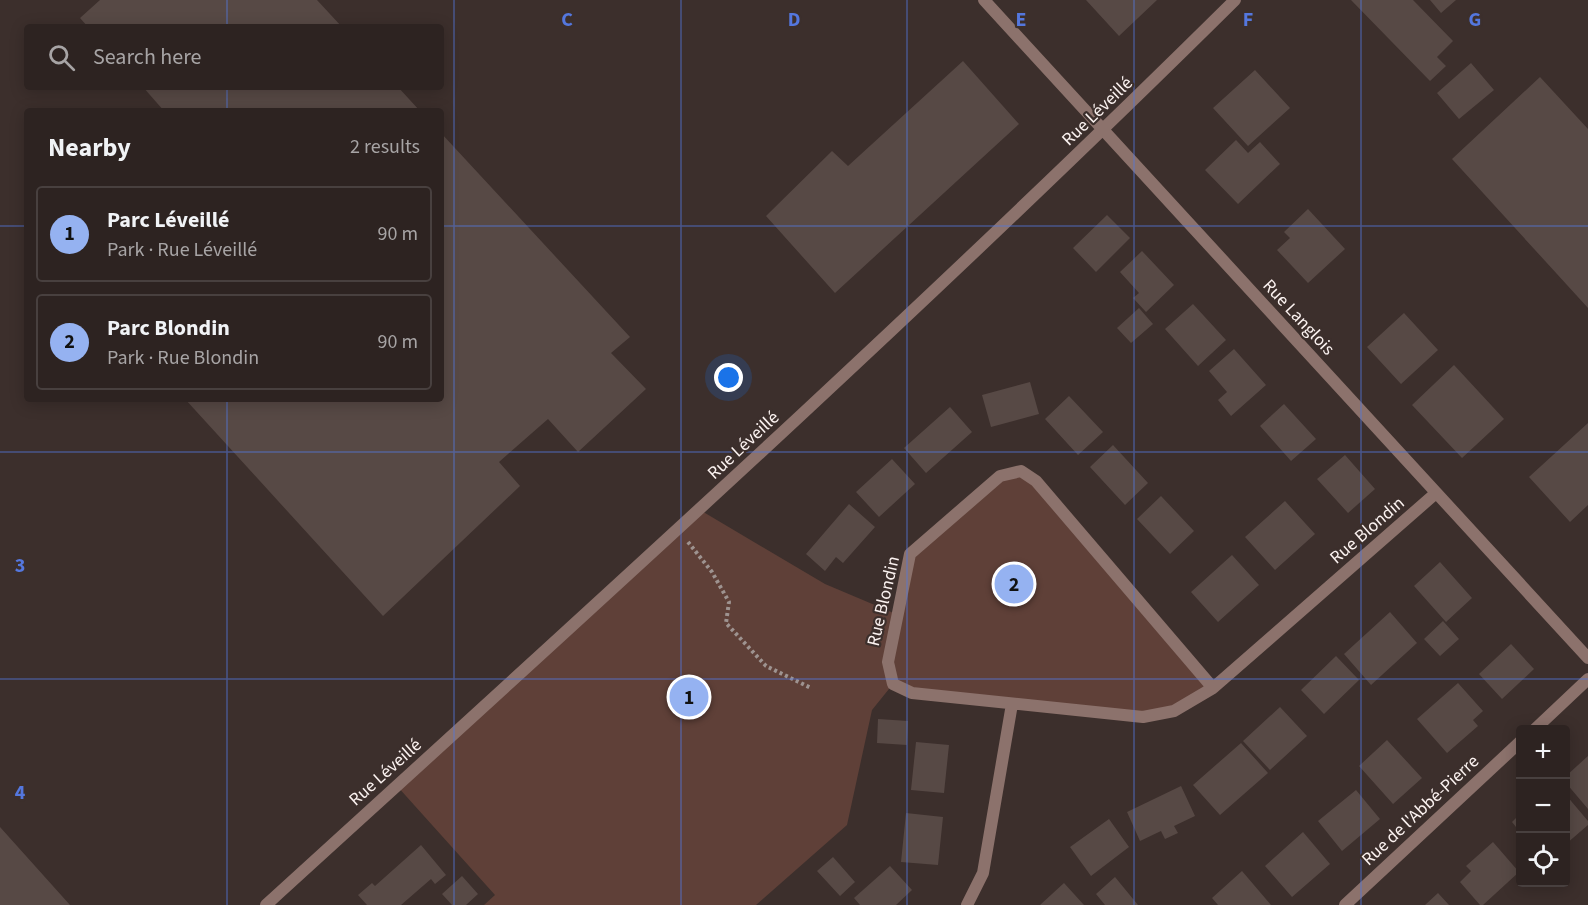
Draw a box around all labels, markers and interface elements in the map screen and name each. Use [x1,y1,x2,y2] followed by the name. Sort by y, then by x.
[561,6,573,34] text: C
[788,6,800,34] text: D
[1016,6,1026,34] text: E
[1243,6,1253,34] text: F
[1469,6,1481,34] text: G
[24,24,444,90] search box
[45,41,78,74] icon: search
[93,41,201,73] text: Search here
[1056,71,1138,152] street label: Rue Léveillé
[48,129,131,166] text: Nearby
[350,133,420,161] text: 2 results
[107,204,229,236] text: Parc Léveillé
[64,220,75,248] text: 1
[378,220,418,248] text: 90 m
[107,236,257,264] text: Park · Rue Léveillé
[1257,274,1340,361] street label: Rue Langlois
[107,312,230,344] text: Parc Blondin
[64,328,75,356] text: 2
[378,328,418,356] text: 90 m
[107,344,259,372] text: Park · Rue Blondin
[714,363,743,392] your location
[702,406,785,485] street label: Rue Léveillé
[1325,491,1410,570] street label: Rue Blondin
[15,552,25,580] text: 3
[861,554,906,649] street label: Rue Blondin
[994,562,1034,606] pin: 2
[670,674,708,720] pin: 1
[1516,725,1570,887] map controls
[1516,725,1570,779] button: +
[344,733,427,812] street label: Rue Léveillé
[1356,749,1485,871] street label: Rue de l'Abbé-Pierre
[15,779,26,807] text: 4
[1516,779,1570,833] button: −
[1516,833,1570,887] button: locate

